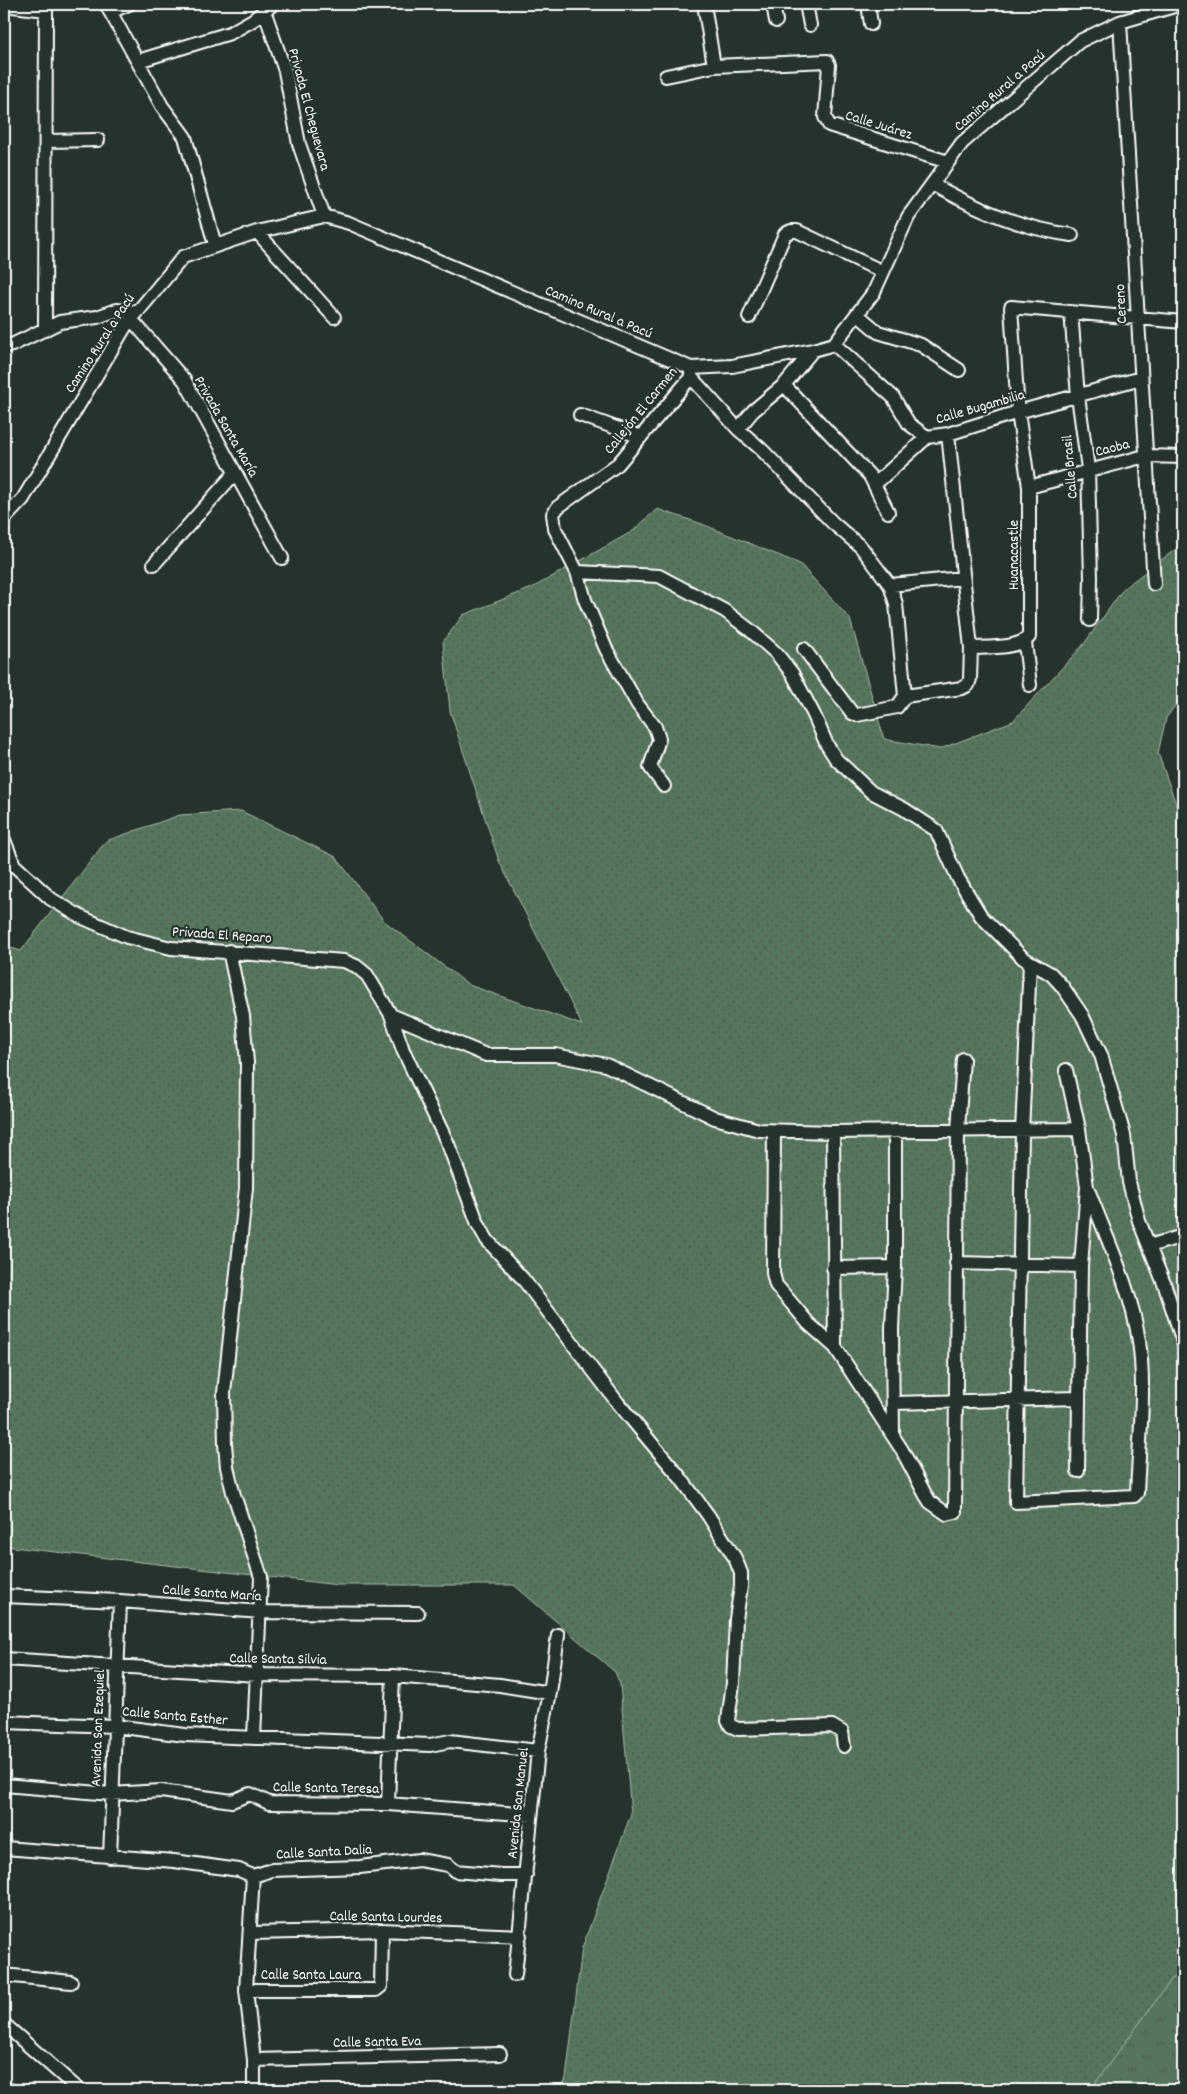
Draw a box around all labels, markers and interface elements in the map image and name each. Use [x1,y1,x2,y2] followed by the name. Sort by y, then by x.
[281,46,335,174] street label: Privada El Cheguevara
[950,46,1051,137] street label: Camino Rural a Pacú
[842,105,915,147] street label: Calle Juárez
[541,280,655,345] street label: Camino Rural a Pacú
[1110,283,1134,324] street label: Cereno
[60,290,141,398] street label: Camino Rural a Pacú
[599,363,684,460] street label: Callejón El Carmen
[187,372,264,483] street label: Privada Santa María
[933,384,1029,431] street label: Calle Bugambilia
[1057,434,1085,500] street label: Calle Brasil
[1093,434,1133,464] street label: Caoba
[1004,519,1026,590] street label: Huanacastle
[171,922,273,950] street label: Privada El Reparo
[162,1580,263,1609] street label: Calle Santa María
[229,1648,328,1672] street label: Calle Santa Silvia
[86,1669,112,1787] street label: Avenida San Ezequiel
[121,1701,229,1733] street label: Calle Santa Esther
[502,1746,536,1860] street label: Avenida San Manuel
[273,1777,380,1801] street label: Calle Santa Teresa
[275,1839,374,1867] street label: Calle Santa Dalia
[329,1906,443,1930] street label: Calle Santa Lourdes
[261,1965,362,1987] street label: Calle Santa Laura
[333,2031,422,2055] street label: Calle Santa Eva

